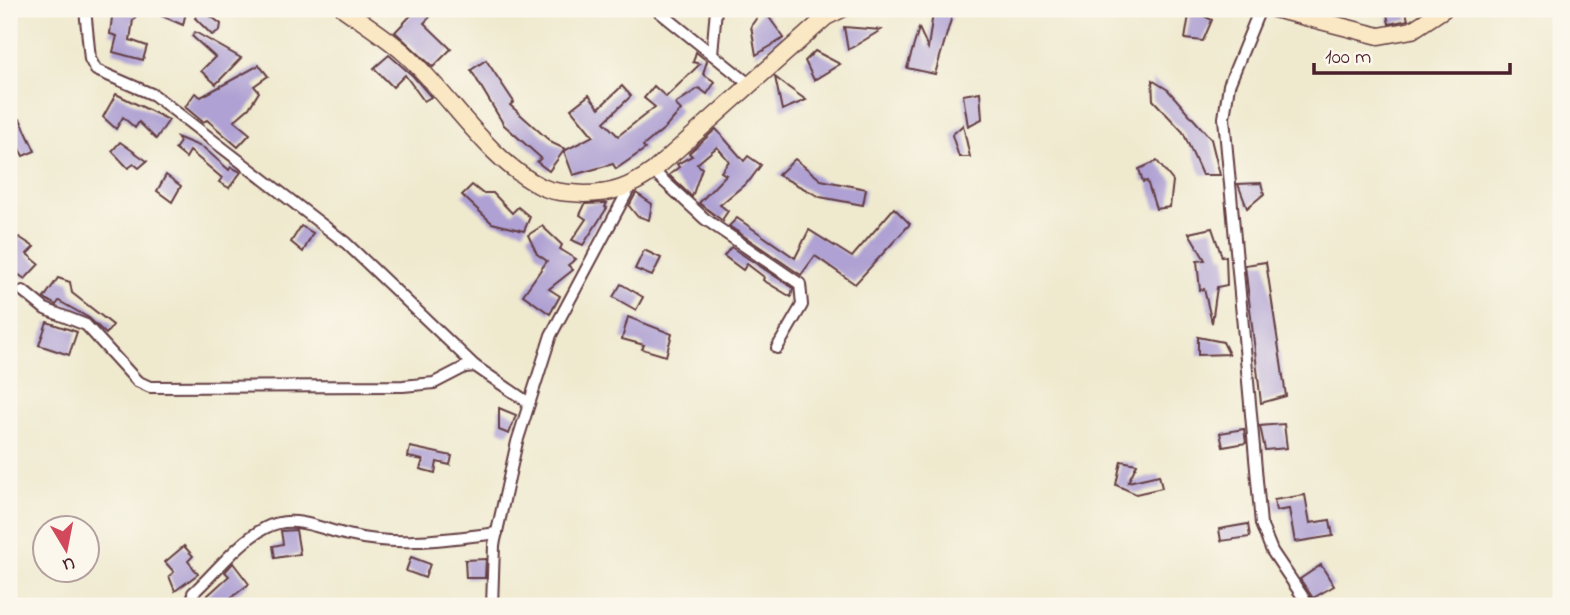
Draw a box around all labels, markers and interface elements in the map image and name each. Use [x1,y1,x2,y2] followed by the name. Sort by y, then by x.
[1314,32,1510,76] scale bar
[1325,43,1371,73] text: 100 m
[32,514,102,584] north arrow
[60,549,77,578] text: U

